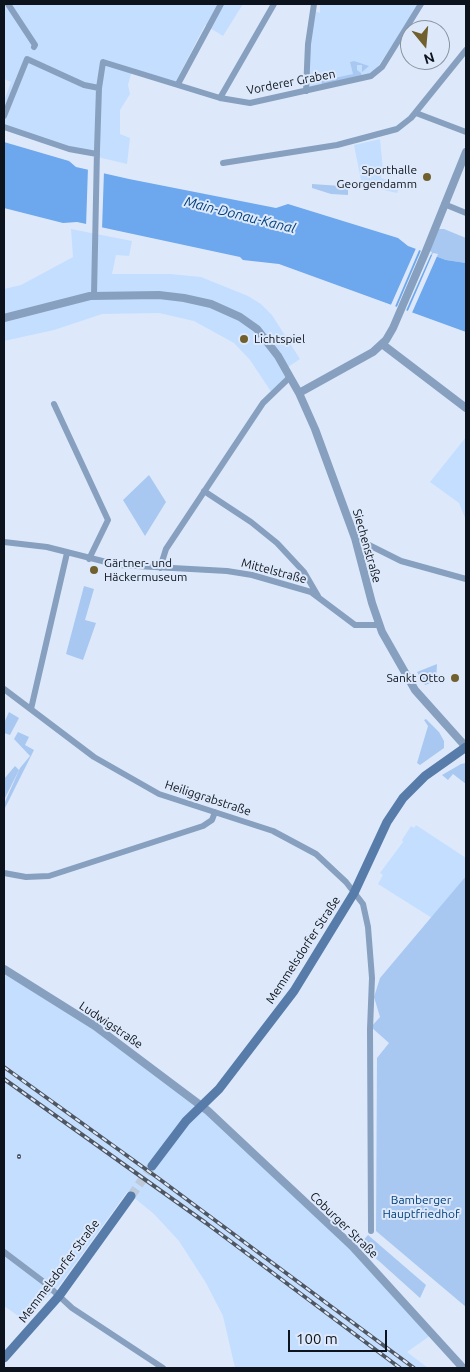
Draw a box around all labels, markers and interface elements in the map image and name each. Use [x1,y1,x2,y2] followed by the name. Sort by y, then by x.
[400,20,450,70] north arrow
[422,49,436,68] text: N
[245,66,337,98] street label: Vorderer Graben
[337,163,417,191] place label: Sporthalle Georgendamm
[421,171,433,183] marker: Sporthalle Georgendamm
[182,193,298,237] water label: Main-Donau-Kanal
[254,332,305,346] place label: Lichtspiel
[238,333,250,345] marker: Lichtspiel
[350,507,384,585] street label: Siechenstraße
[240,555,308,587] street label: Mittelstraße
[104,556,187,584] place label: Gärtner- und Häckermuseum
[88,564,100,576] marker: Gärtner- und Häckermuseum
[386,671,445,685] place label: Sankt Otto
[449,672,461,684] marker: Sankt Otto
[163,777,253,819] street label: Heiliggrabstraße
[263,894,343,1006] street label: Memmelsdorfer Straße
[76,998,146,1052] street label: Ludwigstraße
[307,1189,381,1261] street label: Coburger Straße
[382,1193,460,1221] park label: Bamberger Hauptfriedhof
[16,1217,102,1325] street label: Memmelsdorfer Straße
[290,1320,389,1352] scale bar
[296,1330,338,1347] text: 100 m

